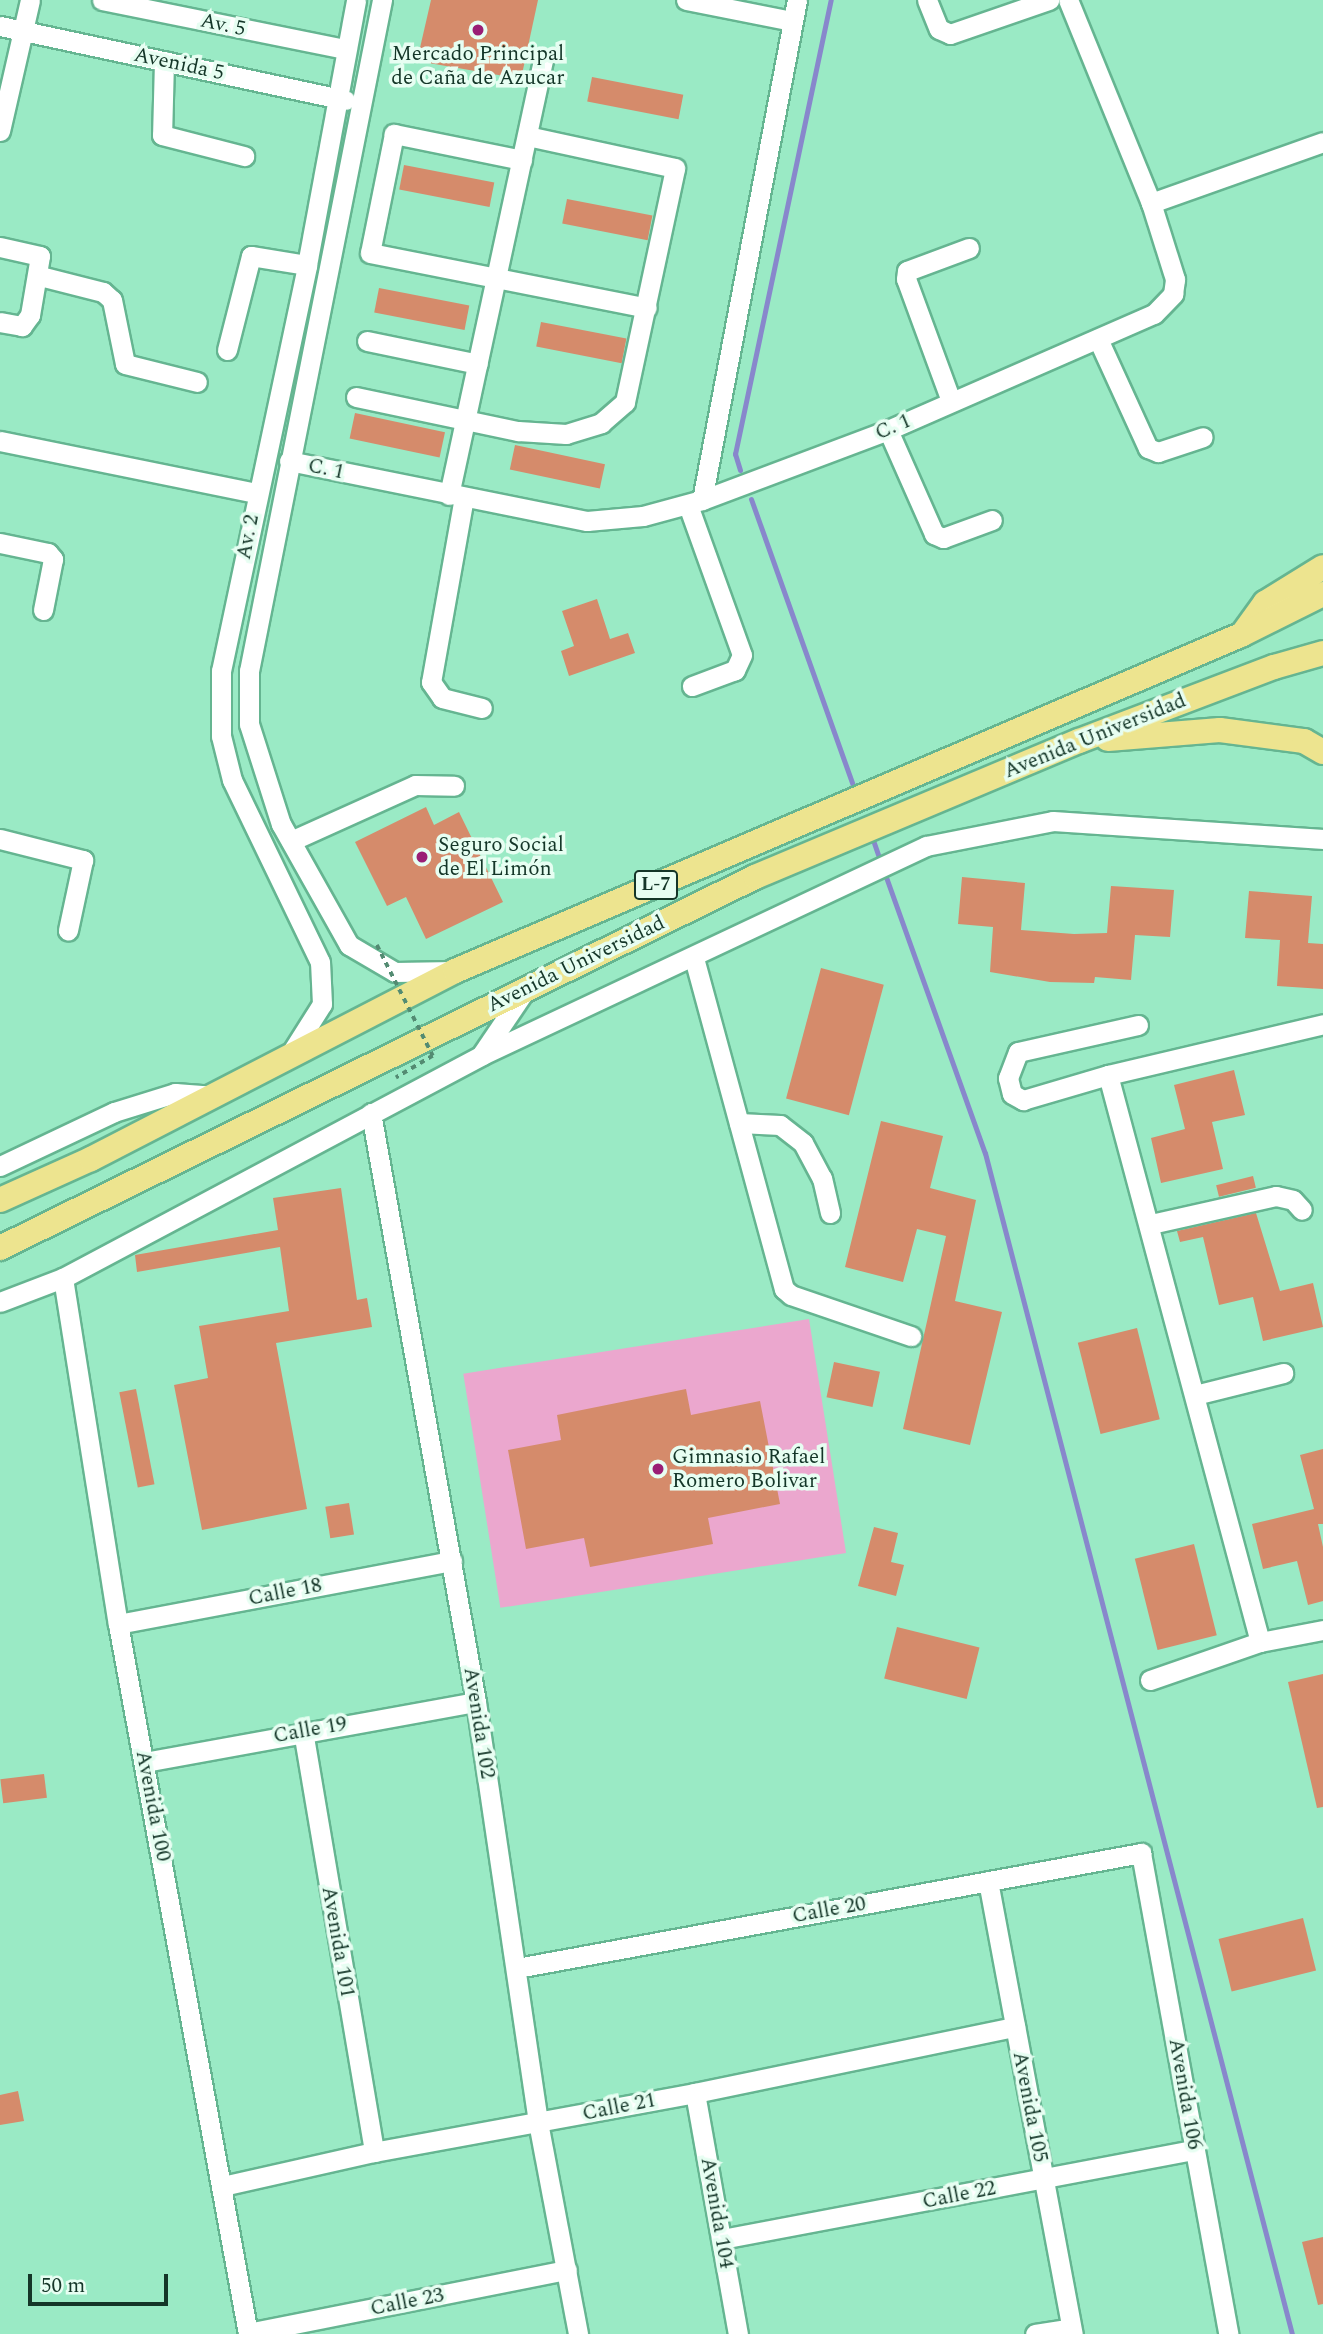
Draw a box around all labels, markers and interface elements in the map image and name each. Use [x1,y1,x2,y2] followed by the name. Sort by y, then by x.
[198,8,248,42] street label: Av. 5
[470,22,486,38] marker: Mercado Principal de Caña de Azucar
[391,41,565,91] place label: Mercado Principal de Caña de Azucar
[132,42,226,86] street label: Avenida 5
[871,408,915,446] street label: C. 1
[306,453,346,485] street label: C. 1
[231,512,265,562] street label: Av. 2
[1000,688,1190,784] street label: Avenida Universidad
[438,832,564,882] place label: Seguro Social de El Limón
[412,847,432,867] marker: Seguro Social de El Limón
[633,870,679,900] road number: L-7
[483,910,669,1018] street label: Avenida Universidad
[672,1444,825,1494] place label: Gimnasio Rafael Romero Bolivar
[650,1461,666,1477] marker: Gimnasio Rafael Romero Bolivar
[246,1573,324,1611] street label: Calle 18
[458,1665,500,1781] street label: Avenida 102
[271,1711,349,1749] street label: Calle 19
[130,1748,176,1864] street label: Avenida 100
[316,1884,360,2000] street label: Avenida 101
[790,1891,868,1929] street label: Calle 20
[1163,2036,1207,2152] street label: Avenida 106
[1007,2049,1053,2165] street label: Avenida 105
[580,2088,658,2126] street label: Calle 21
[695,2155,739,2271] street label: Avenida 104
[920,2176,998,2214] street label: Calle 22
[32,2260,172,2304] scale bar
[41,2270,85,2302] text: 50 m
[368,2283,446,2321] street label: Calle 23

